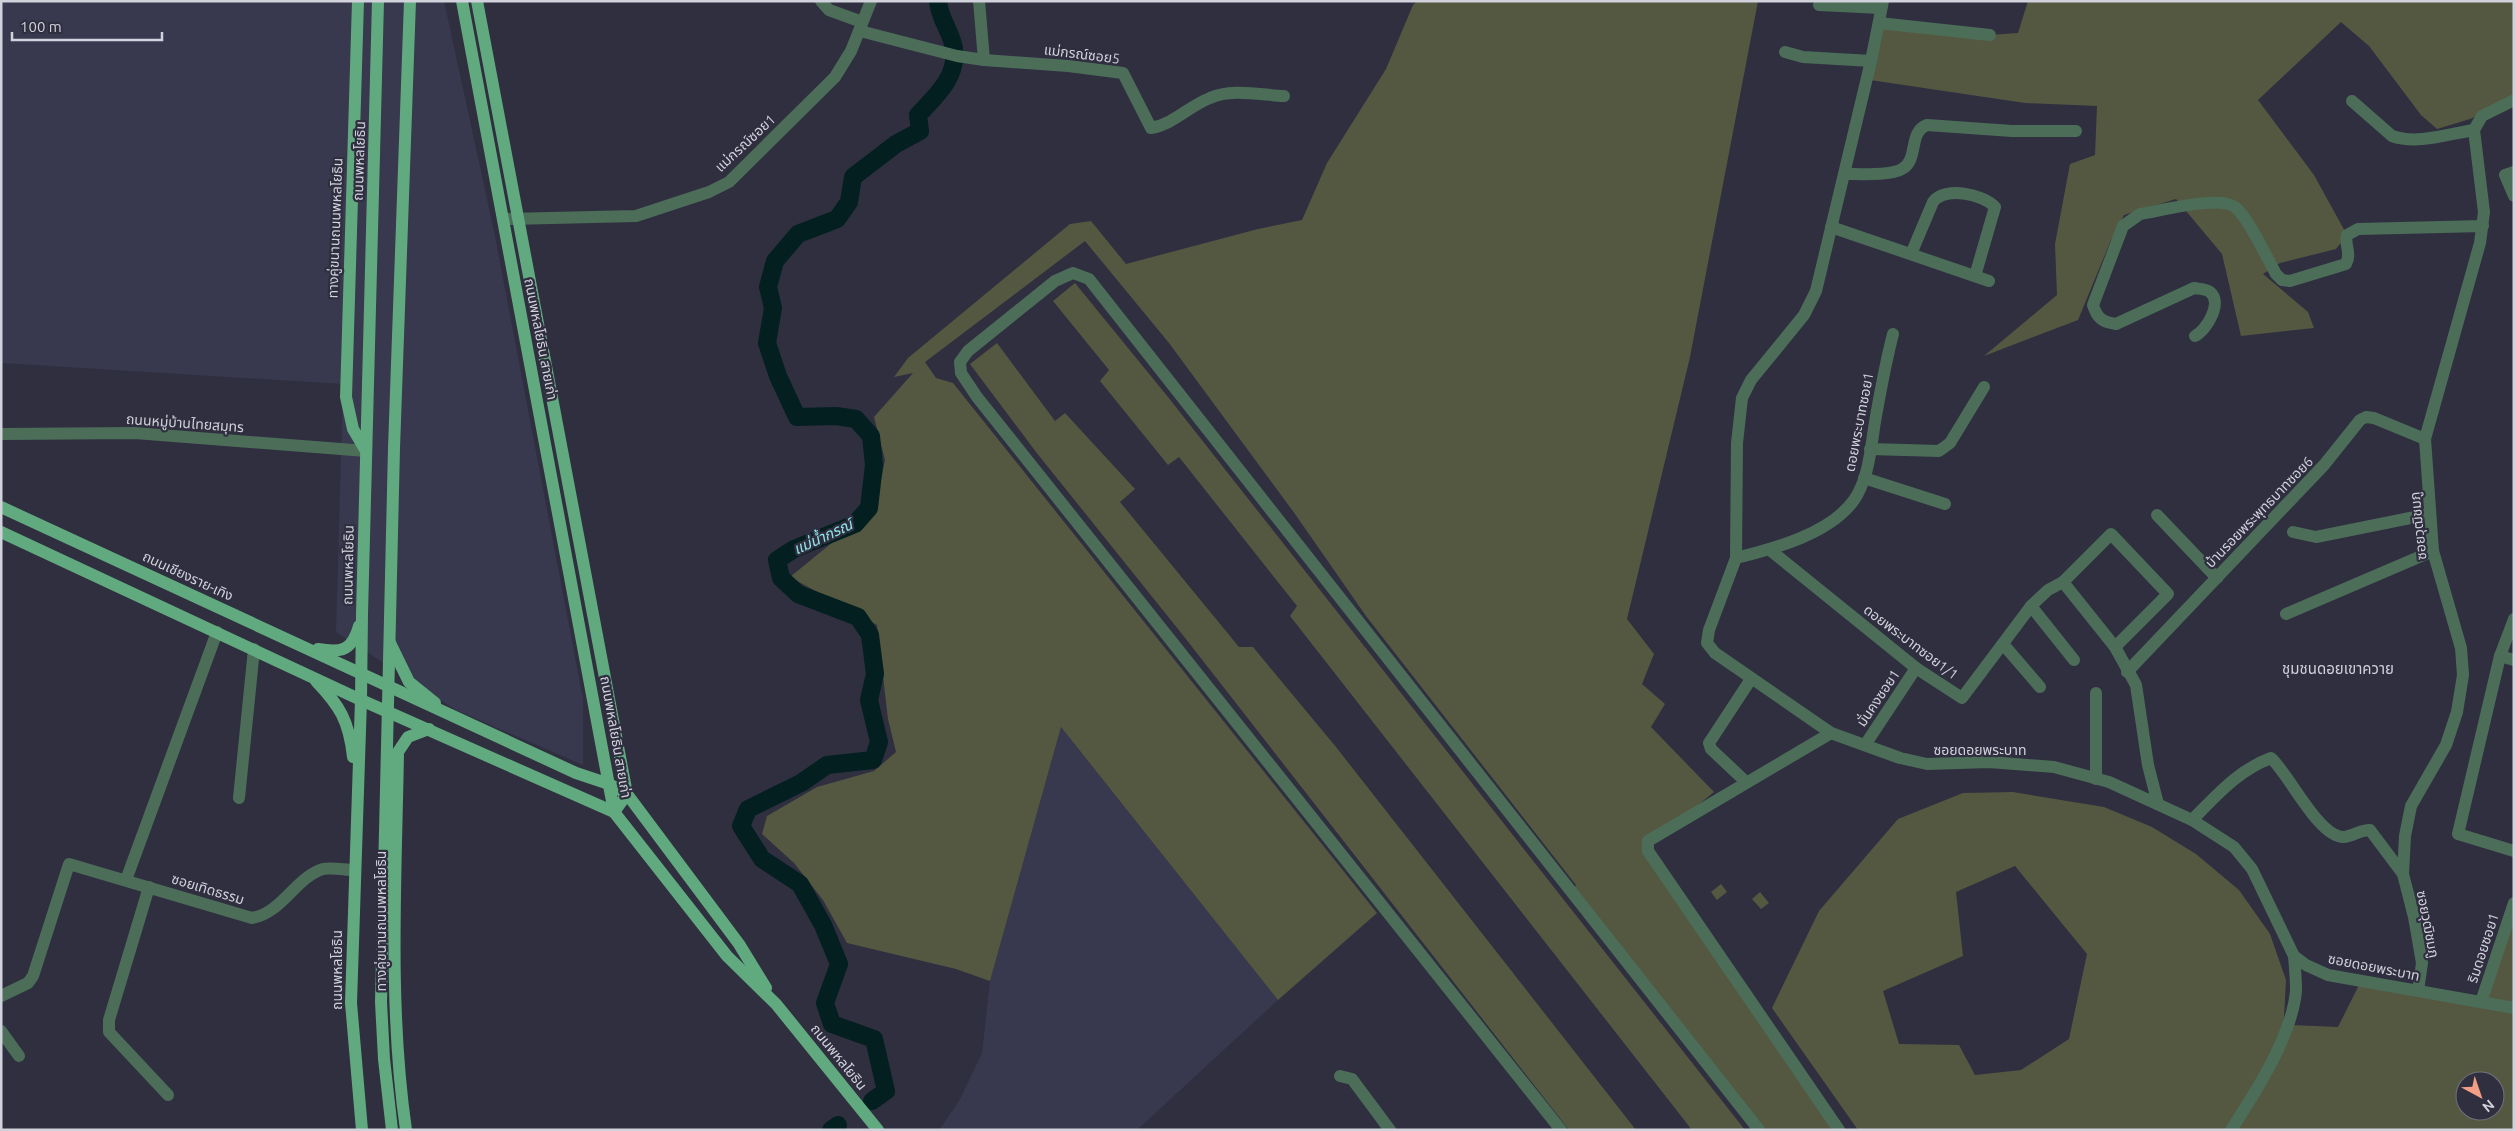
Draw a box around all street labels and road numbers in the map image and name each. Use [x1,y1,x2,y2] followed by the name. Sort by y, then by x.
[1043,41,1121,67] street label: แม่กรณ์ซอย5
[712,111,778,175] street label: แม่กรณ์ซอย1
[350,121,368,201] street label: ถนนพหลโยธิน
[325,157,346,299] street label: ทางคู่ขนานถนนพหลโยธิน
[521,277,561,401] street label: ถนนพหลโยธิน สายเก่า
[1842,371,1876,473] street label: ดอยพระบาทซอย1
[125,411,245,436] street label: ถนนหมู่บ้านไทยสมุทร
[2202,453,2317,571] street label: บ้านรอยพระพุทธบาทซอย6
[2406,491,2431,561] street label: ซอยวุฒิชมภู
[339,525,357,605] street label: ถนนพหลโยธิน
[140,548,236,604] street label: ถนนเชียงราย-เทิง
[1861,601,1961,683] street label: ดอยพระบาทซอย1/1
[1852,666,1903,730] street label: มั่นคงซอย1
[597,675,635,799] street label: ถนนพหลโยธิน สายเก่า
[1933,742,2027,758] street label: ซอยดอยพระบาท
[373,851,390,991] street label: ทางคู่ขนานถนนพหลโยธิน
[170,870,246,908] street label: ซอยเทิดธรรม
[2413,889,2442,959] street label: ซอยวุฒิชมภู
[2464,911,2502,985] street label: ริมดอยซอย1
[329,930,345,1010] street label: ถนนพหลโยธิน
[2327,950,2421,984] street label: ซอยดอยพระบาท
[808,1021,870,1093] street label: ถนนพหลโยธิน

